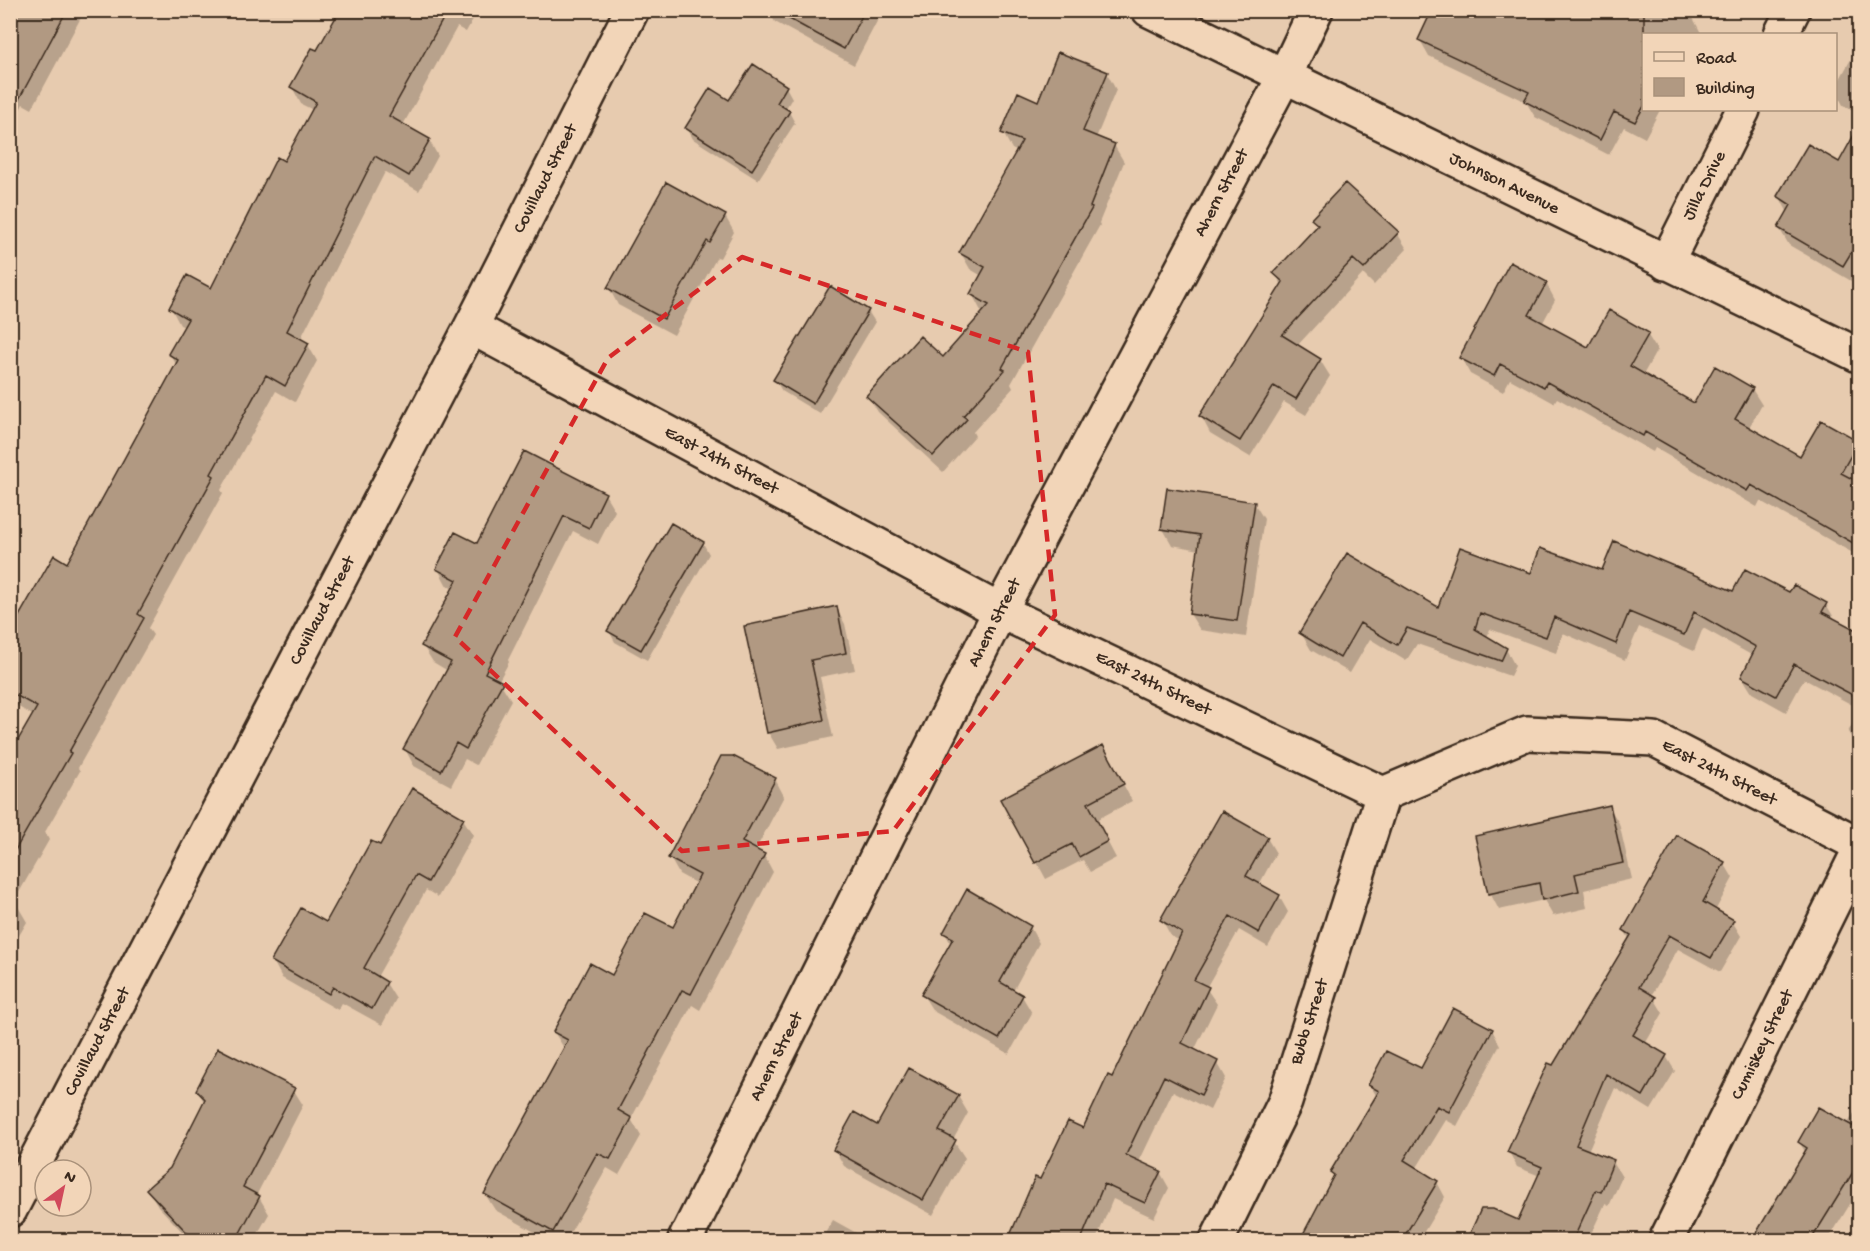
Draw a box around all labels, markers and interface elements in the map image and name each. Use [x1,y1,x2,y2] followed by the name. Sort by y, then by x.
[1642,33,1837,111] legend
[1696,49,1737,70] text: Road
[1695,79,1755,100] text: Building
[509,119,583,237] street label: Covillaud Street
[1190,144,1255,241] street label: Ahern Street
[1679,147,1732,224] street label: Jilla Drive
[1445,148,1563,220] street label: Johnson Avenue
[660,422,783,501] street label: East 24th Street
[286,552,361,669] street label: Covillaud Street
[964,574,1027,671] street label: Ahern Street
[1092,647,1216,722] street label: East 24th Street
[1658,735,1781,812] street label: East 24th Street
[1286,975,1334,1068] street label: Bubb Street
[61,983,136,1100] street label: Covillaud Street
[1727,985,1799,1104] street label: Cumiskey Street
[746,1008,809,1105] street label: Ahern Street
[33,1158,93,1218] north arrow
[60,1168,79,1189] text: N

